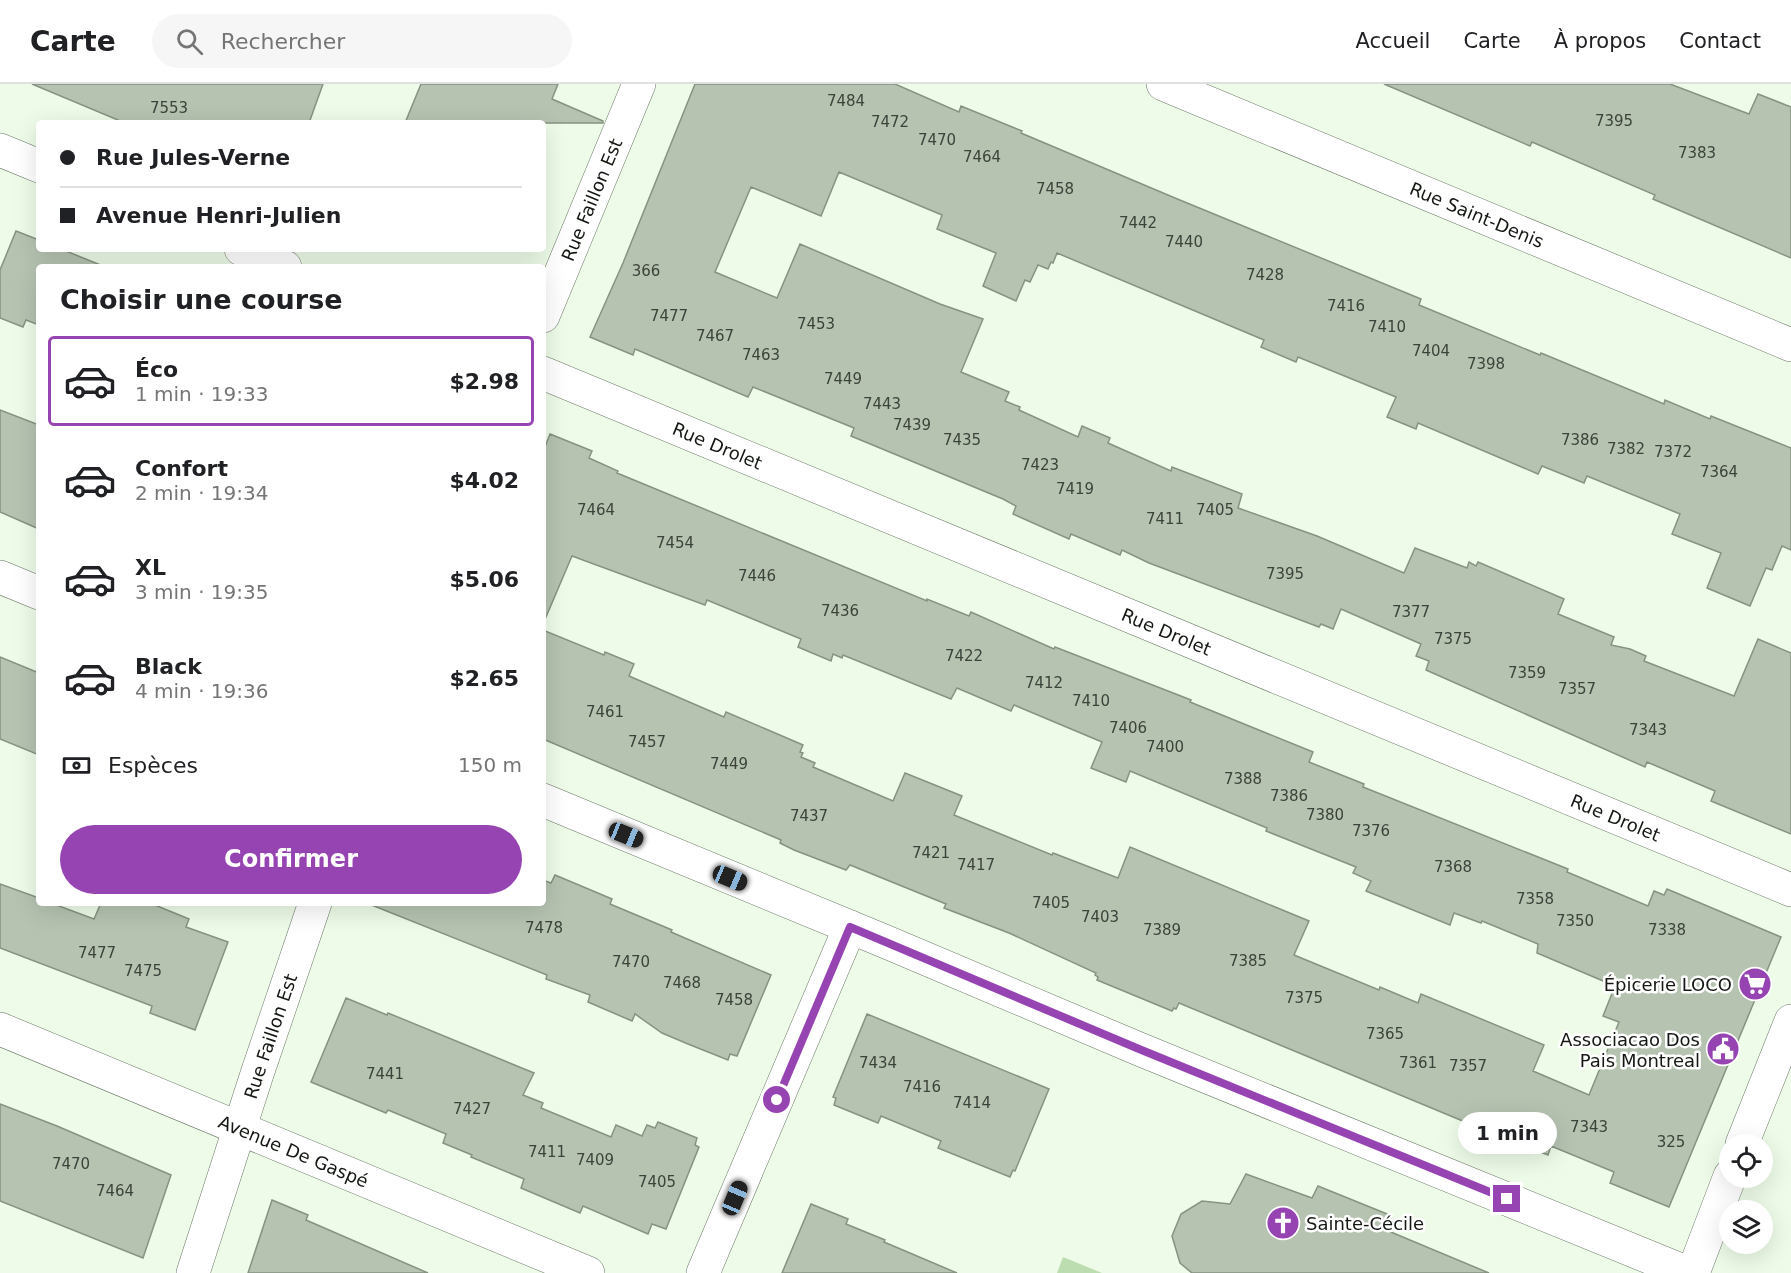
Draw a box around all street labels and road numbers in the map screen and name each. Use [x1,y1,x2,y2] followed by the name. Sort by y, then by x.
[556,135,626,264] street label: Rue Faillon Est
[1407,177,1547,252] street label: Rue Saint-Denis
[670,417,766,473] street label: Rue Drolet
[1119,603,1215,659] street label: Rue Drolet
[1568,789,1664,845] street label: Rue Drolet
[239,971,301,1101] street label: Rue Faillon Est
[216,1110,372,1191] street label: Avenue De Gaspé

